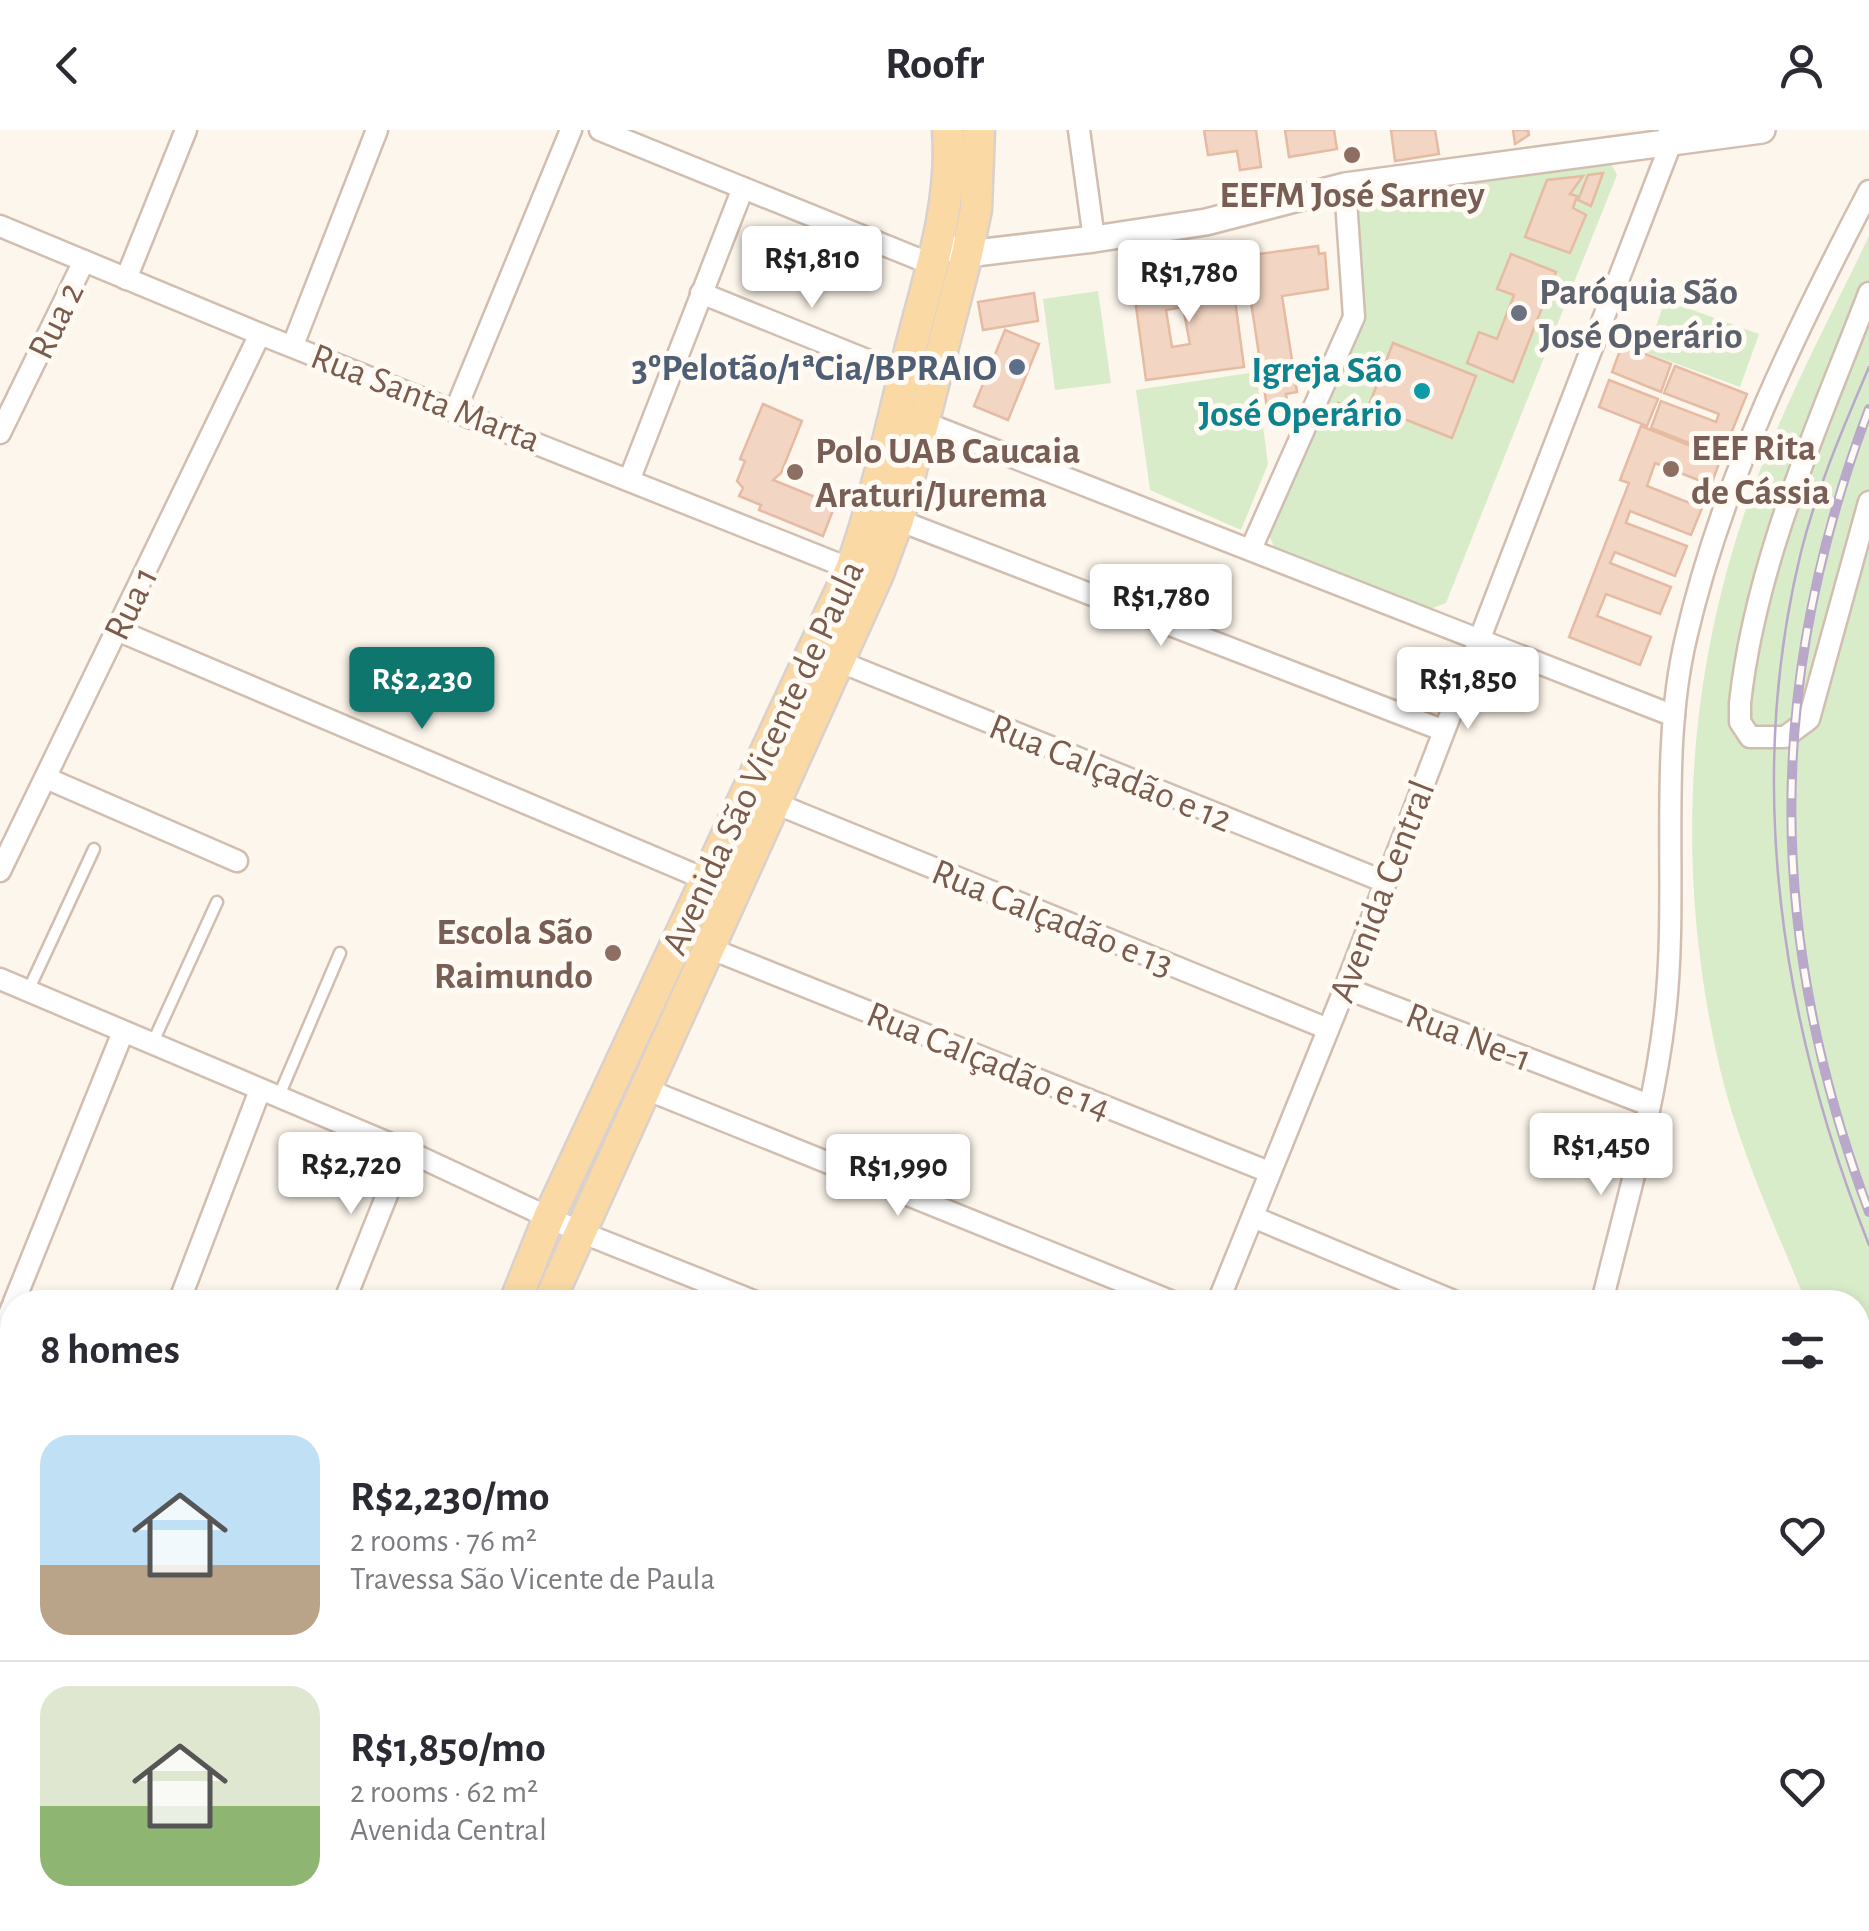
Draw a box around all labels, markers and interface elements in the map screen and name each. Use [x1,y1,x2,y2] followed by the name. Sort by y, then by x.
[40,38,95,93] icon: back
[1774,38,1829,93] icon: person
[885,42,984,87] text: Roofr
[1341,144,1363,166] marker: EEFM José Sarney
[1219,177,1485,215] place label: EEFM José Sarney
[720,226,904,311] pin: R$1,810
[1097,240,1281,325] pin: R$1,780
[764,242,860,274] text: R$1,810
[1140,256,1238,288] text: R$1,780
[1539,274,1743,356] place label: Paróquia São José Operário
[22,276,92,366] street label: Rua 2
[1508,302,1530,324] marker: Paróquia São José Operário
[305,338,545,460] street label: Rua Santa Marta
[632,350,997,388] place label: 3ºPelotão/1ªCia/BPRAIO
[1198,352,1402,434] place label: Igreja São José Operário
[1006,356,1028,378] marker: 3ºPelotão/1ªCia/BPRAIO
[1411,380,1433,402] marker: Igreja São José Operário
[1691,430,1830,512] place label: EEF Rita de Cássia
[815,433,1081,515] place label: Polo UAB Caucaia Araturi/Jurema
[1660,458,1682,480] marker: EEF Rita de Cássia
[784,461,806,483] marker: Polo UAB Caucaia Araturi/Jurema
[656,555,872,961] street label: Avenida São Vicente de Paula
[98,561,166,647] street label: Rua 1
[1069,564,1253,649] pin: R$1,780
[1112,580,1210,612] text: R$1,780
[330,647,514,732] pin: R$2,230
[1376,647,1560,732] pin: R$1,850
[371,663,473,695] text: R$2,230
[1419,663,1517,695] text: R$1,850
[983,708,1237,840] street label: Rua Calçadão e 12
[1323,776,1442,1008] street label: Avenida Central
[926,853,1178,985] street label: Rua Calçadão e 13
[434,914,593,996] place label: Escola São Raimundo
[602,942,624,964] marker: Escola São Raimundo
[861,996,1116,1128] street label: Rua Calçadão e 14
[1400,997,1536,1079] street label: Rua Ne-1
[1509,1113,1693,1198] pin: R$1,450
[1552,1129,1650,1161] text: R$1,450
[259,1132,443,1217] pin: R$2,720
[806,1134,990,1219] pin: R$1,990
[300,1148,402,1180] text: R$2,720
[848,1150,948,1182] text: R$1,990
[1775,1323,1830,1378] icon: filters
[40,1329,180,1371] text: 8 homes
[120,1475,240,1595] icon: home
[350,1476,549,1518] text: R$2,230/mo
[1775,1508,1830,1563] icon: heart
[350,1525,537,1557] text: 2 rooms · 76 m²
[350,1563,715,1595] text: Travessa São Vicente de Paula
[120,1726,240,1846] icon: home
[350,1727,546,1769] text: R$1,850/mo
[1775,1759,1830,1814] icon: heart
[350,1776,538,1808] text: 2 rooms · 62 m²
[350,1814,547,1846] text: Avenida Central

